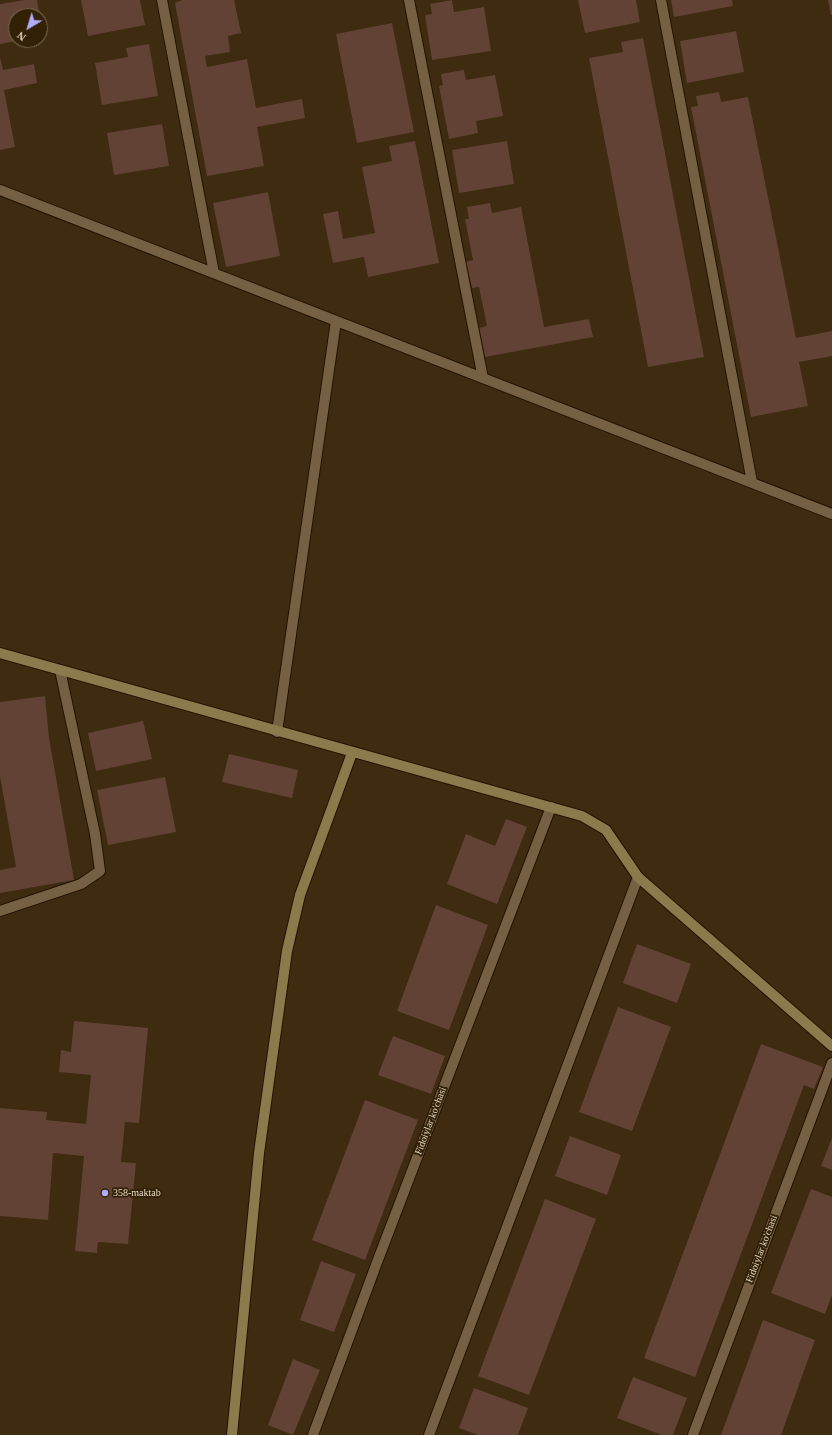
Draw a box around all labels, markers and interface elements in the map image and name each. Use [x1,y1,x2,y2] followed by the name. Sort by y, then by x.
[8,8,48,48] north arrow
[14,29,28,44] text: N
[413,1085,449,1157] street label: Fidoiylar ko'chasi
[113,1187,161,1199] place label: 358-maktab
[100,1188,110,1198] marker: 358-maktab
[744,1213,780,1285] street label: Fidoiylar ko'chasi

